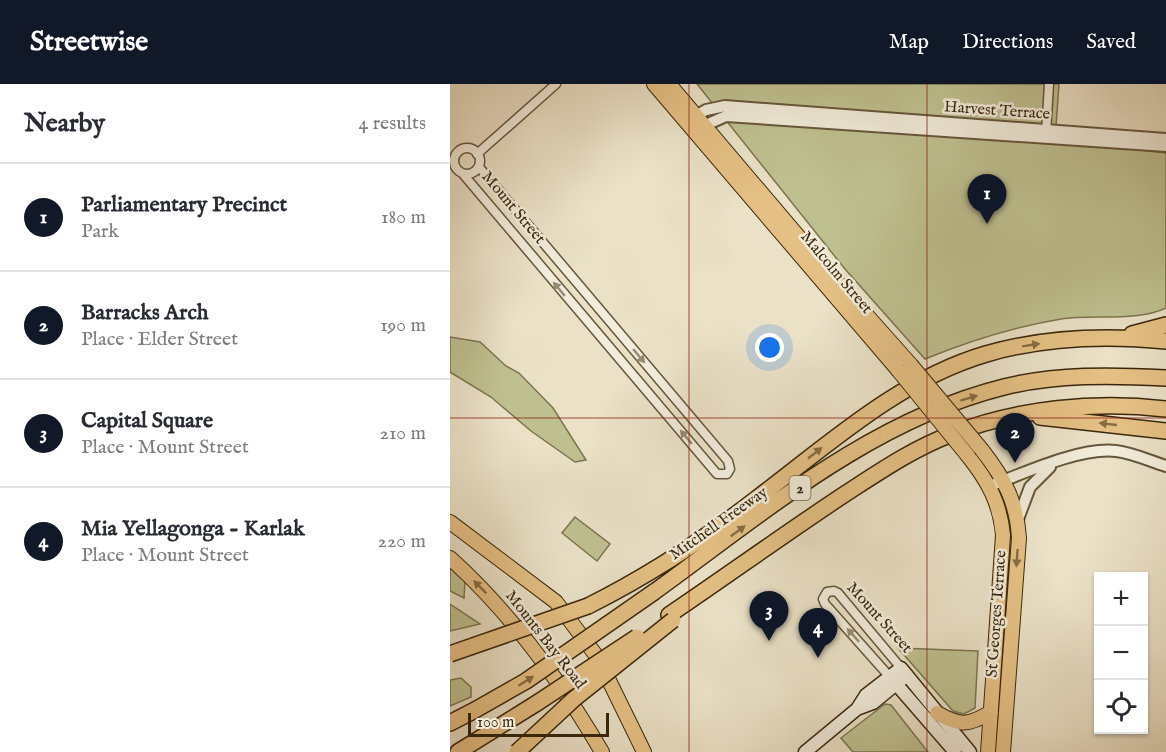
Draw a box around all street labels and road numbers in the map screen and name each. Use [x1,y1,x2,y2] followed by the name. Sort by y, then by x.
[943,97,1051,125] street label: Harvest Terrace
[477,168,550,249] street label: Mount Street
[796,228,877,319] street label: Malcolm Street
[790,476,810,500] road number: 2
[666,483,772,565] street label: Mitchell Freeway
[983,550,1011,678] street label: St Georges Terrace
[842,578,917,658] street label: Mount Street
[500,587,590,694] street label: Mounts Bay Road

